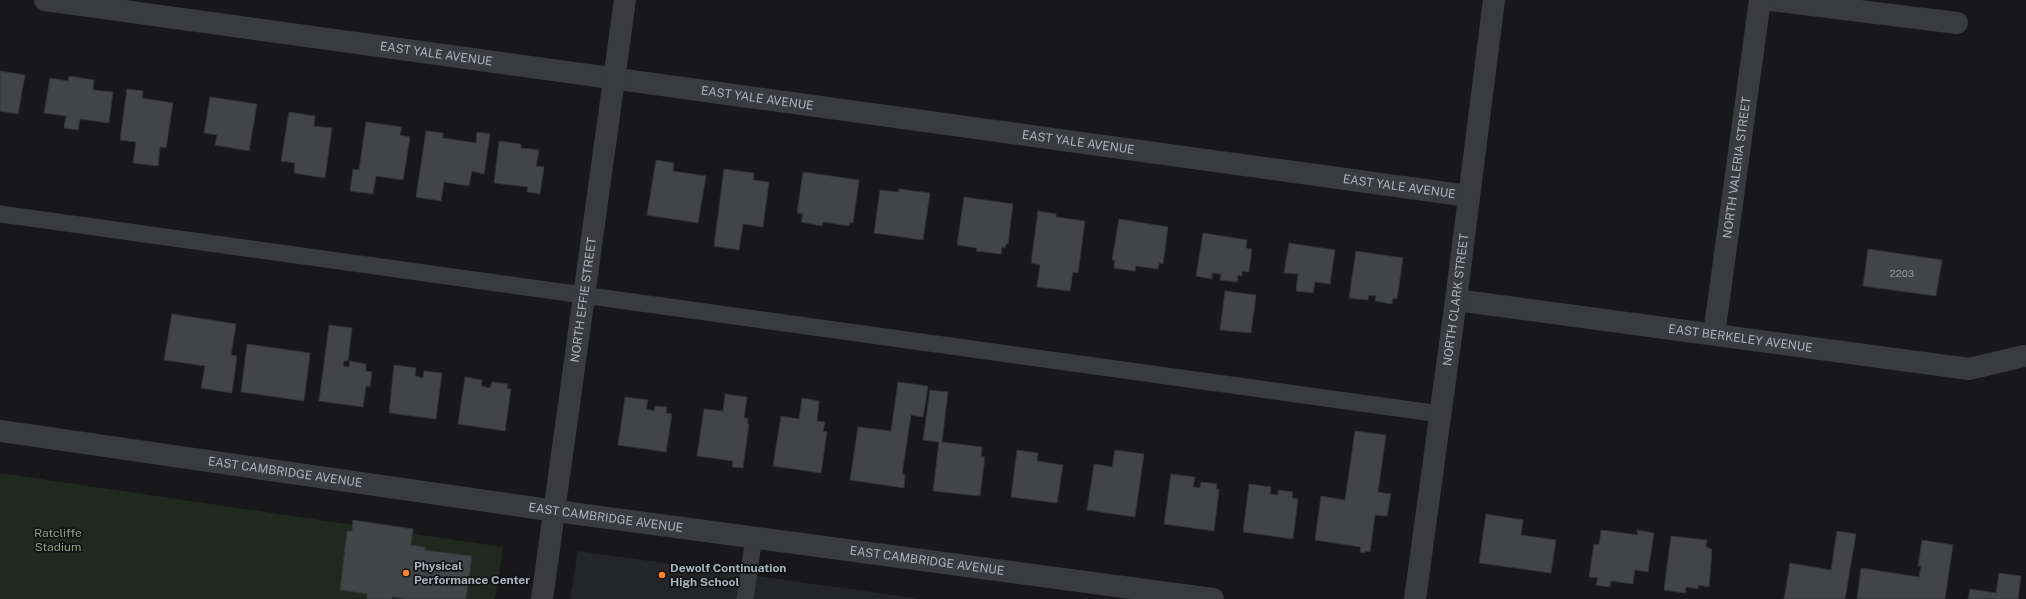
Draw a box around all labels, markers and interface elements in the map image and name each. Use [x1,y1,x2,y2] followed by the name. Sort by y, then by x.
[379,39,493,69] street label: EAST YALE AVENUE
[700,83,814,113] street label: EAST YALE AVENUE
[1720,96,1754,239] street label: NORTH VALERIA STREET
[1021,128,1135,157] street label: EAST YALE AVENUE
[1342,172,1456,201] street label: EAST YALE AVENUE
[1440,233,1471,367] street label: NORTH CLARK STREET
[568,236,599,363] street label: NORTH EFFIE STREET
[1890,267,1914,279] house number: 2203
[1667,322,1813,355] street label: EAST BERKELEY AVENUE
[207,454,363,490] street label: EAST CAMBRIDGE AVENUE
[528,500,684,535] street label: EAST CAMBRIDGE AVENUE
[34,526,82,554] park label: Ratcliffe Stadium
[849,543,1005,578] street label: EAST CAMBRIDGE AVENUE
[414,559,530,587] place label: Physical Performance Center
[670,561,786,589] place label: Dewolf Continuation High School
[401,568,411,578] marker: Physical Performance Center
[657,570,667,580] marker: Dewolf Continuation High School

